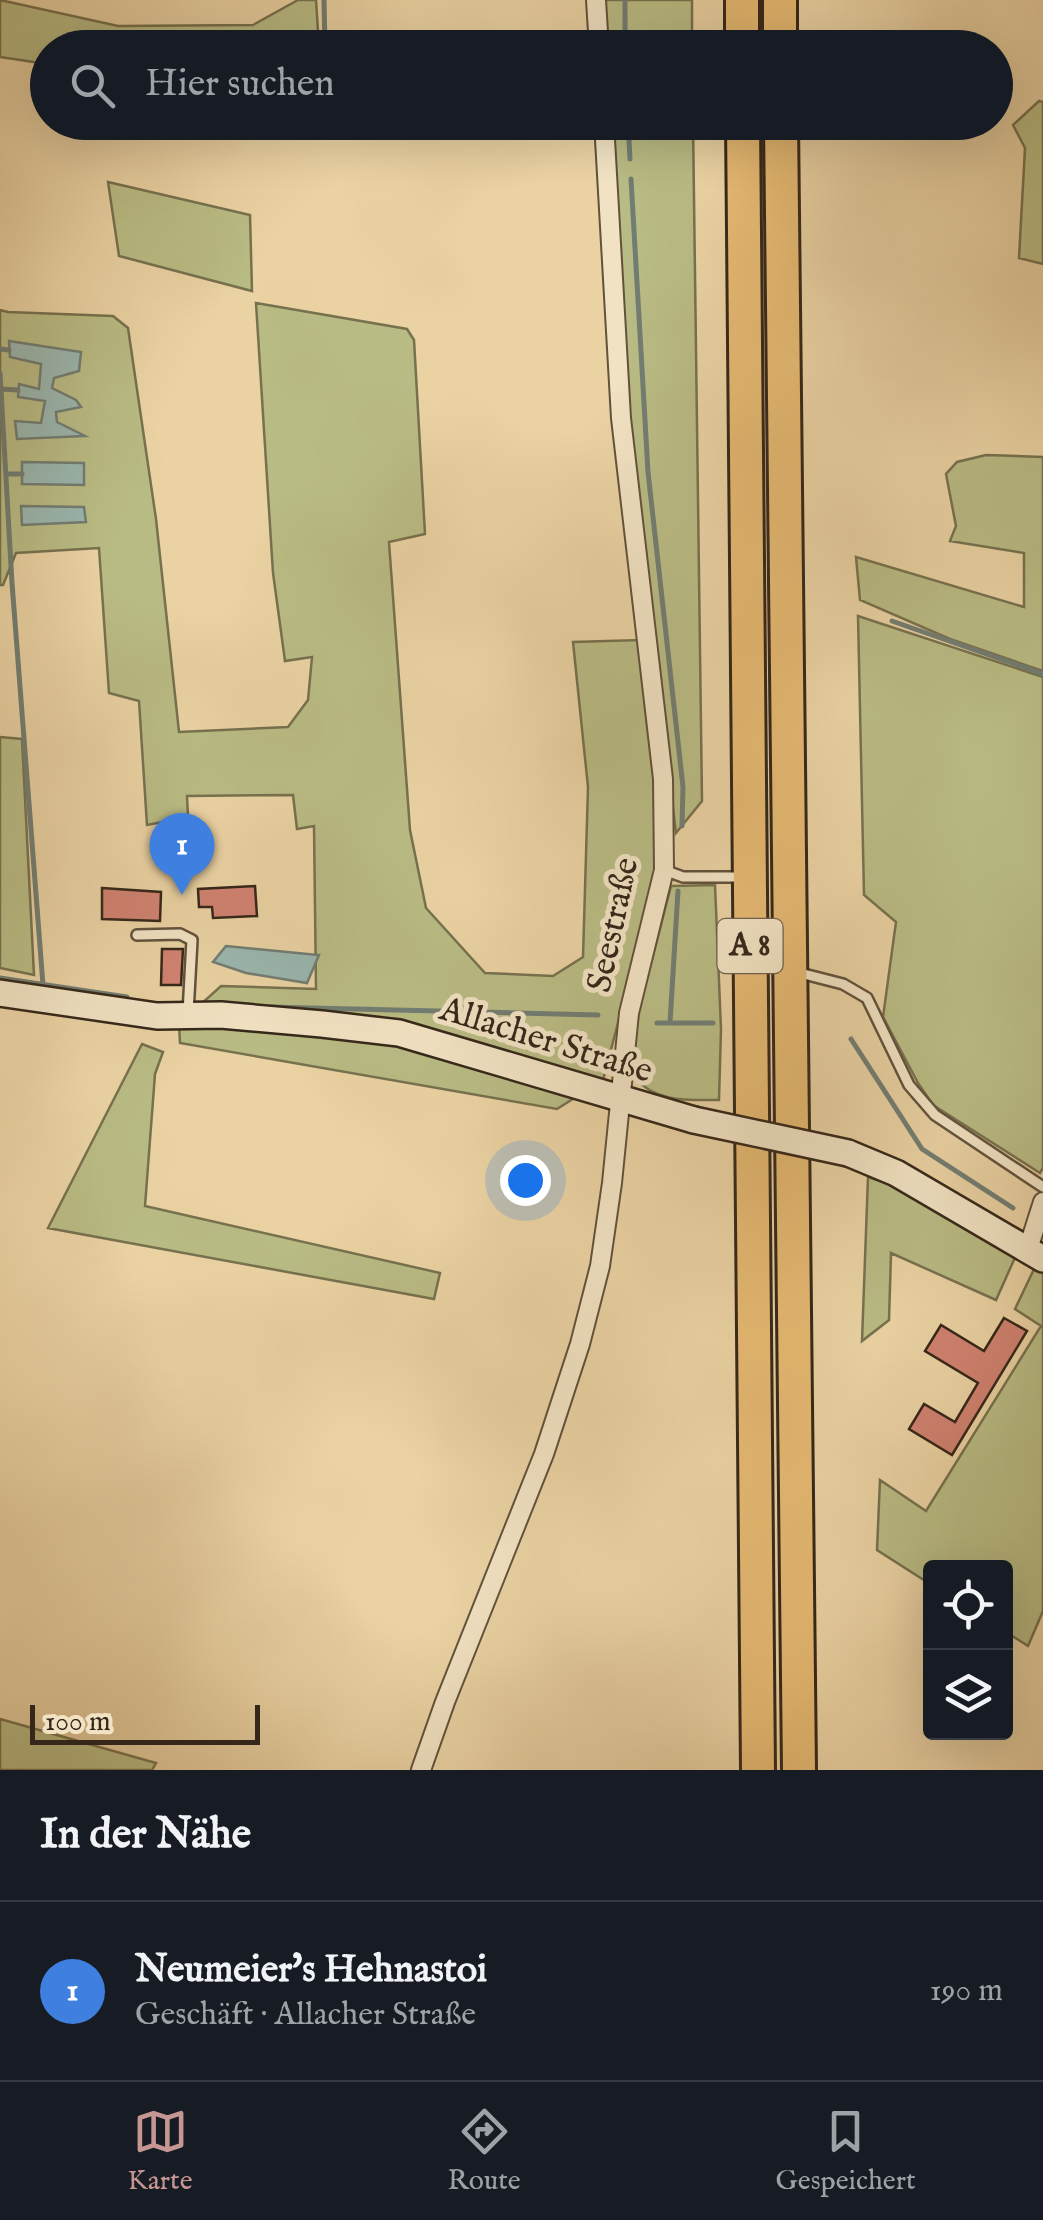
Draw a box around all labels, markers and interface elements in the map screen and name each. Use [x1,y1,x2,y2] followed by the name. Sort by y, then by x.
[30,30,1013,140] search box
[65,58,120,113] icon: search
[145,61,335,109] text: Hier suchen
[150,812,214,895] pin: 1
[578,854,650,996] street label: Seestraße
[718,919,782,973] road number: A 8
[433,987,658,1095] street label: Allacher Straße
[500,1155,551,1206] your location
[923,1560,1013,1740] map controls
[923,1560,1013,1650] button: locate
[923,1650,1013,1740] button: layers
[30,1700,260,1744] scale bar
[45,1705,111,1740] text: 100 m
[40,1809,251,1862] text: In der Nähe
[135,1947,487,1995] text: Neumeier's Hehnastoi
[67,1971,78,2012] text: 1
[930,1971,1003,2012] text: 190 m
[135,1995,476,2036] text: Geschäft · Allacher Straße
[127,2104,193,2199] tab: Karte
[448,2104,521,2199] tab: Route
[776,2104,916,2199] tab: Gespeichert

